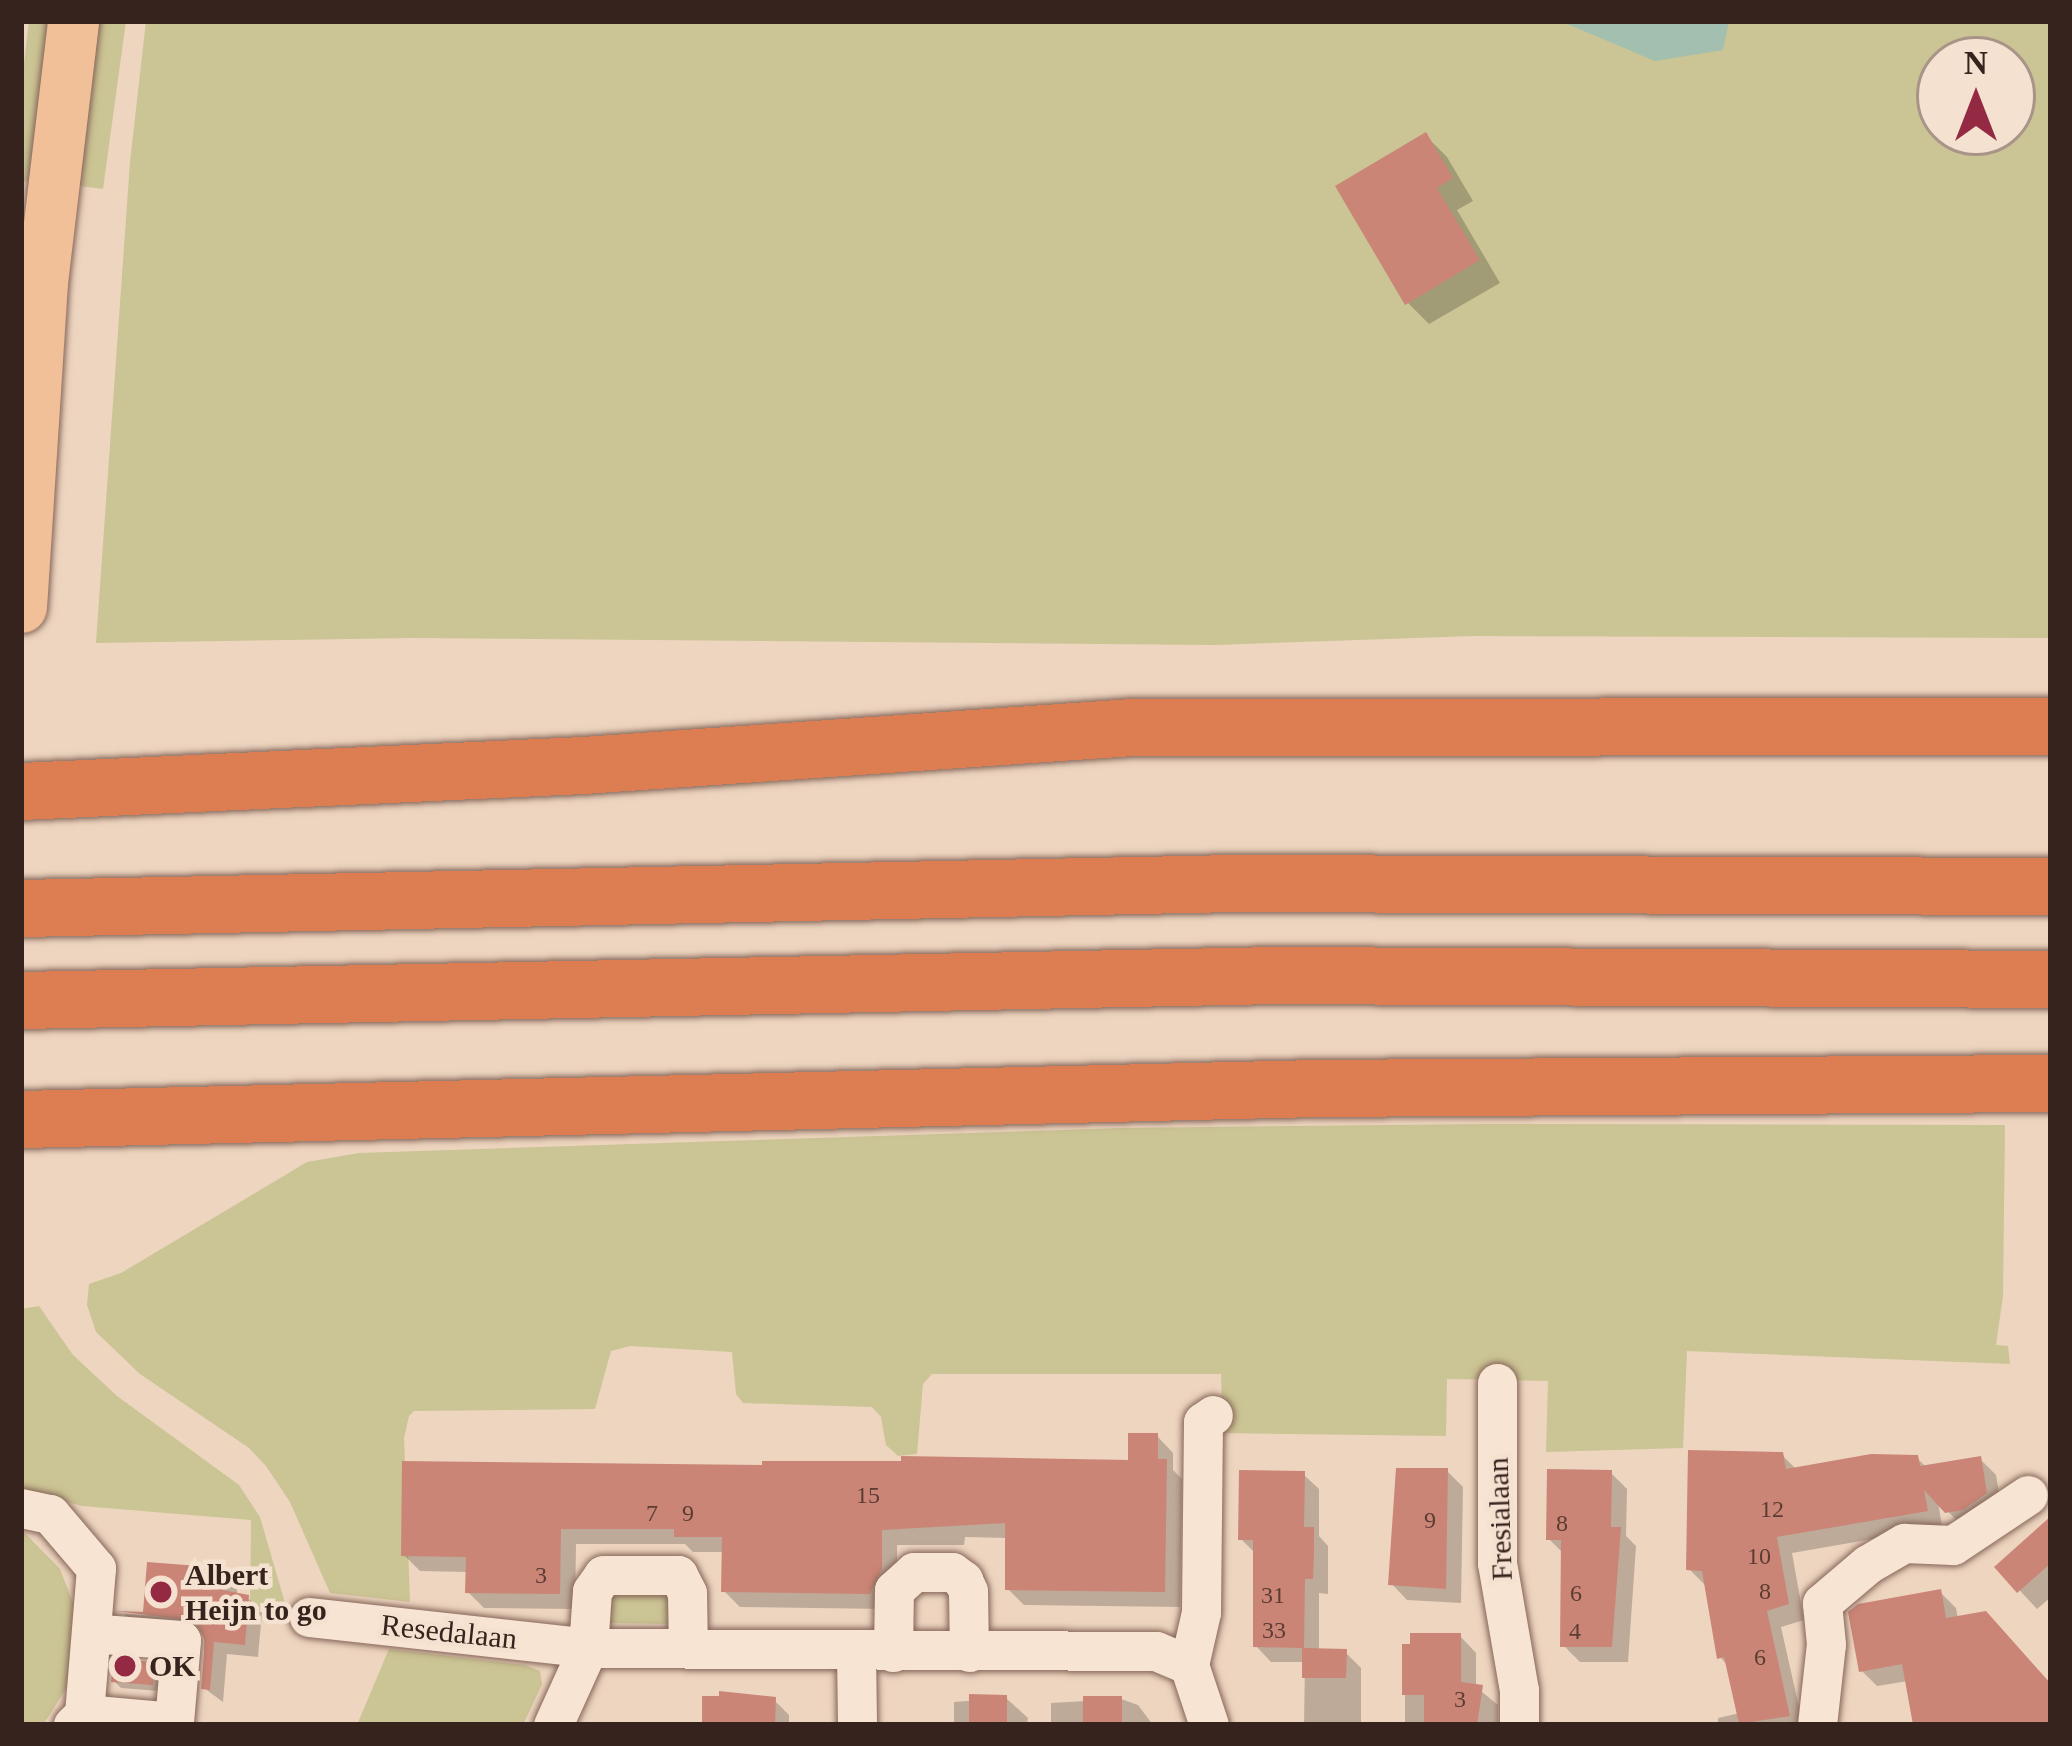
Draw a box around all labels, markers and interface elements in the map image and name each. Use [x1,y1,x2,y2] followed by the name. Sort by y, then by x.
[1916,36,2036,156] north arrow
[1964,45,1988,81] text: N
[1480,1457,1520,1581] street label: Fresialaan
[856,1482,880,1510] house number: 15
[1760,1496,1784,1524] house number: 12
[646,1500,658,1528] house number: 7
[682,1500,694,1528] house number: 9
[1424,1507,1436,1535] house number: 9
[1556,1510,1568,1538] house number: 8
[1747,1543,1771,1571] house number: 10
[185,1557,327,1628] place label: Albert Heijn to go
[535,1562,547,1590] house number: 3
[1759,1578,1771,1606] house number: 8
[148,1579,174,1605] marker: Albert Heijn to go
[1570,1580,1582,1608] house number: 6
[1261,1582,1285,1610] house number: 31
[379,1607,519,1657] street label: Resedalaan
[1262,1617,1286,1645] house number: 33
[1569,1618,1581,1646] house number: 4
[1754,1644,1766,1672] house number: 6
[149,1648,196,1684] place label: OK
[112,1653,138,1679] marker: OK
[1454,1686,1466,1714] house number: 3

